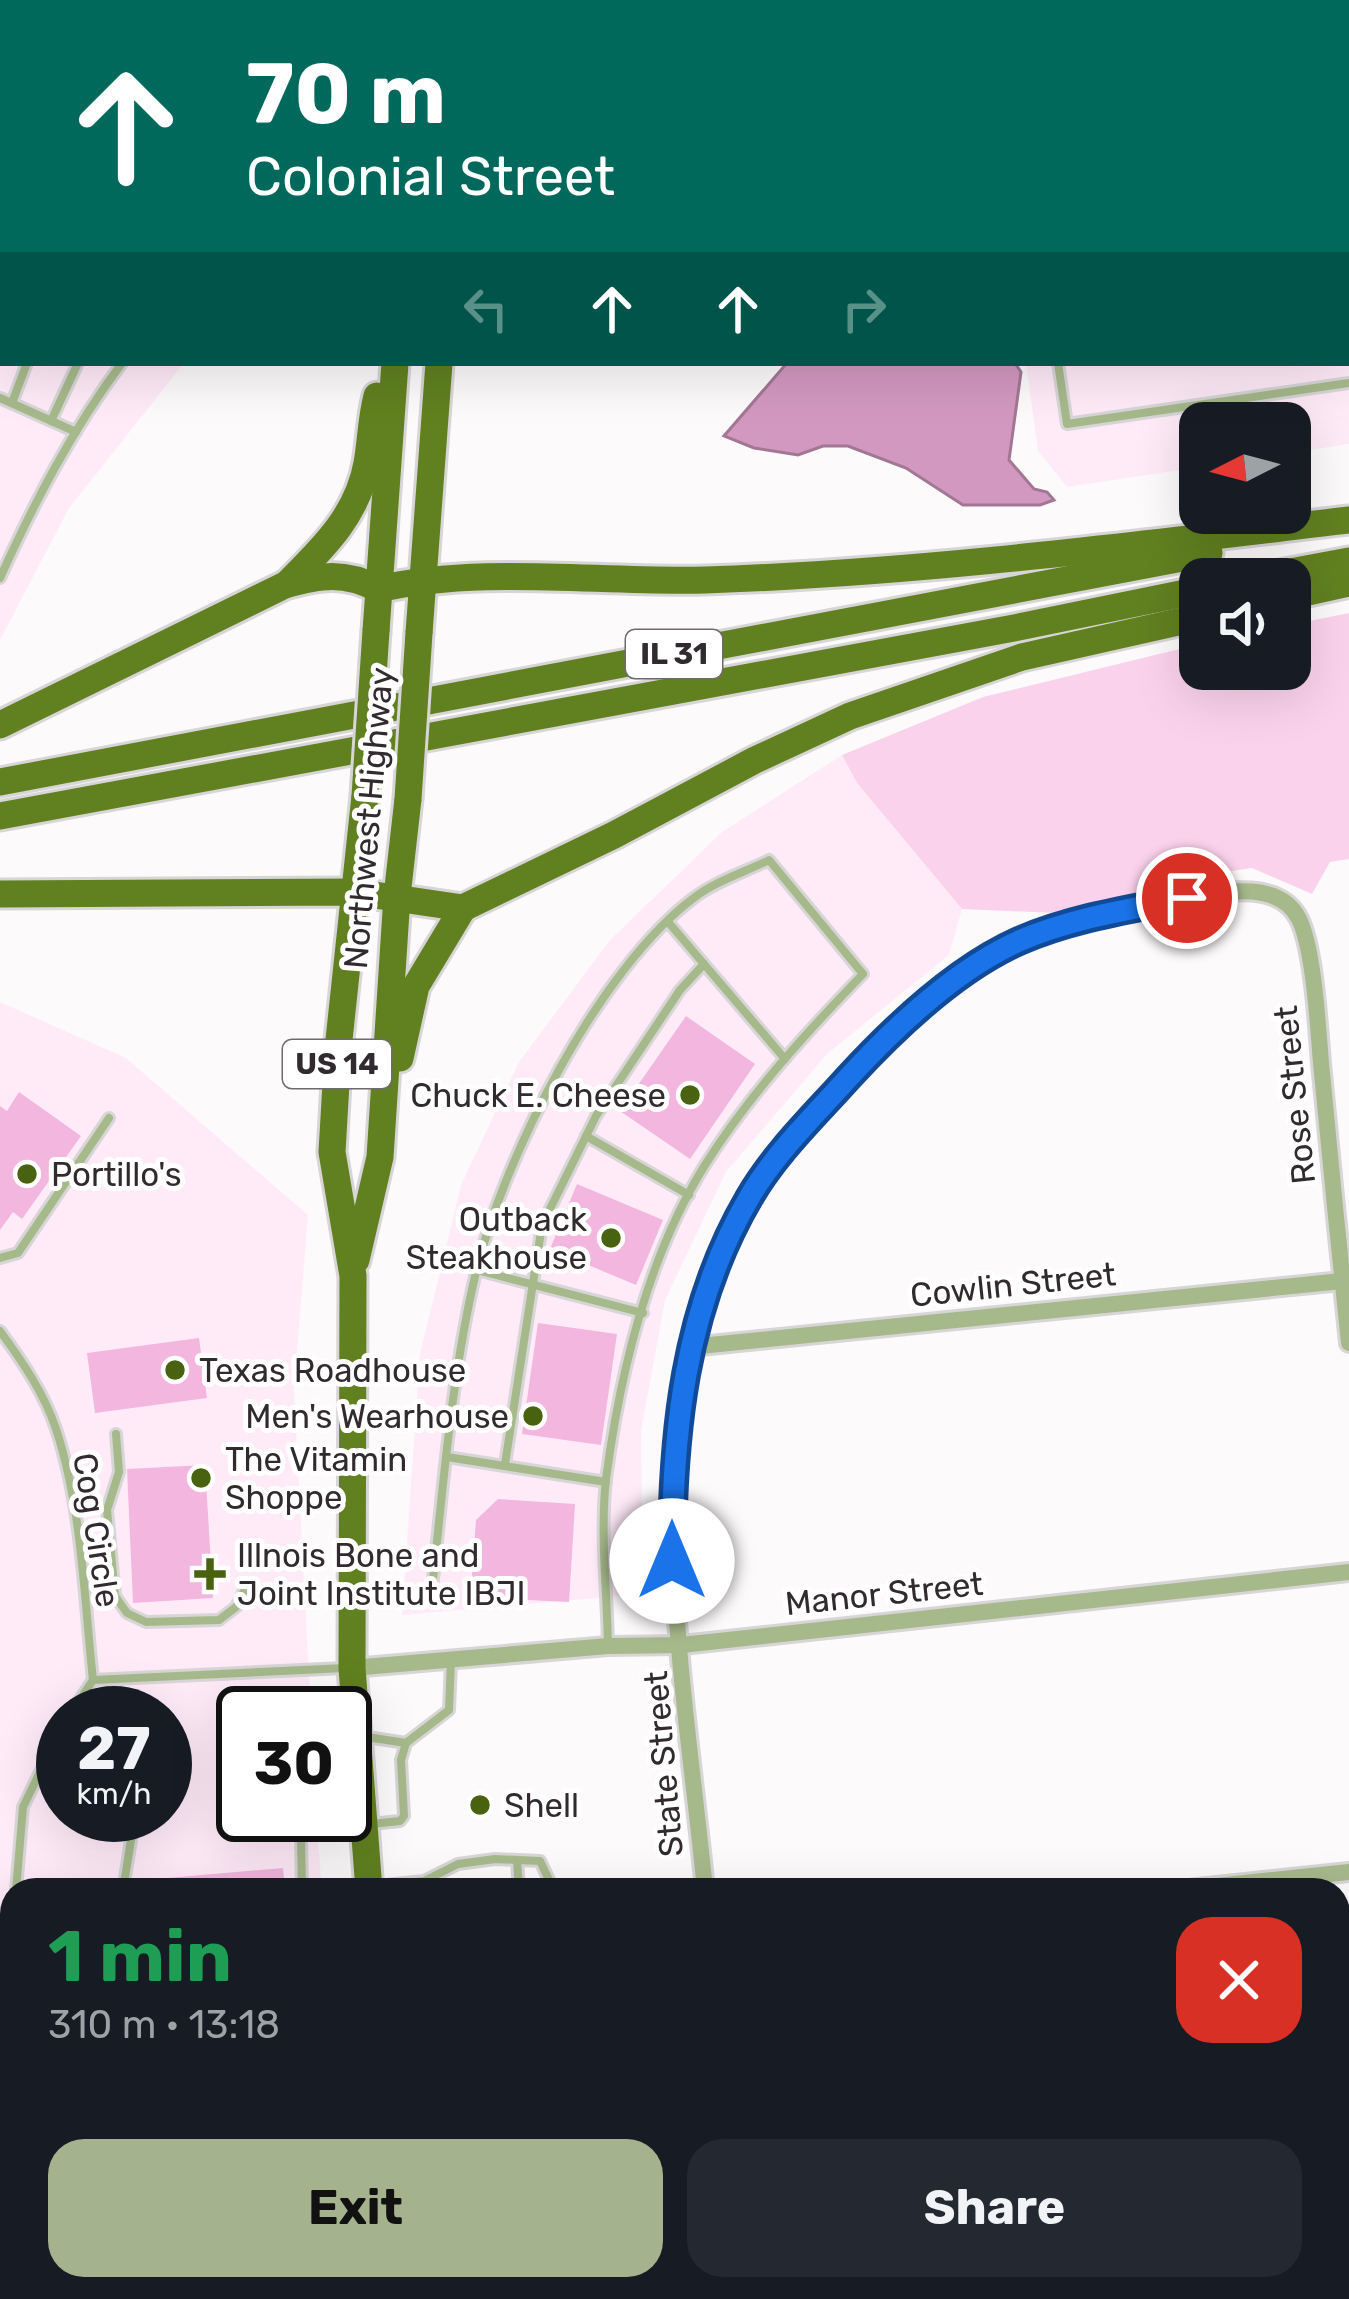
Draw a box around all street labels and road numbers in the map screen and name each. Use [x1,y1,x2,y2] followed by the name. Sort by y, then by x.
[626,630,722,678] road number: IL 31
[336,666,401,970] street label: Northwest Highway
[1266,1004,1323,1186] street label: Rose Street
[283,1040,391,1088] road number: US 14
[908,1254,1118,1315] street label: Cowlin Street
[65,1450,128,1610] street label: Cog Circle
[783,1564,985,1623] street label: Manor Street
[636,1669,691,1858] street label: State Street

